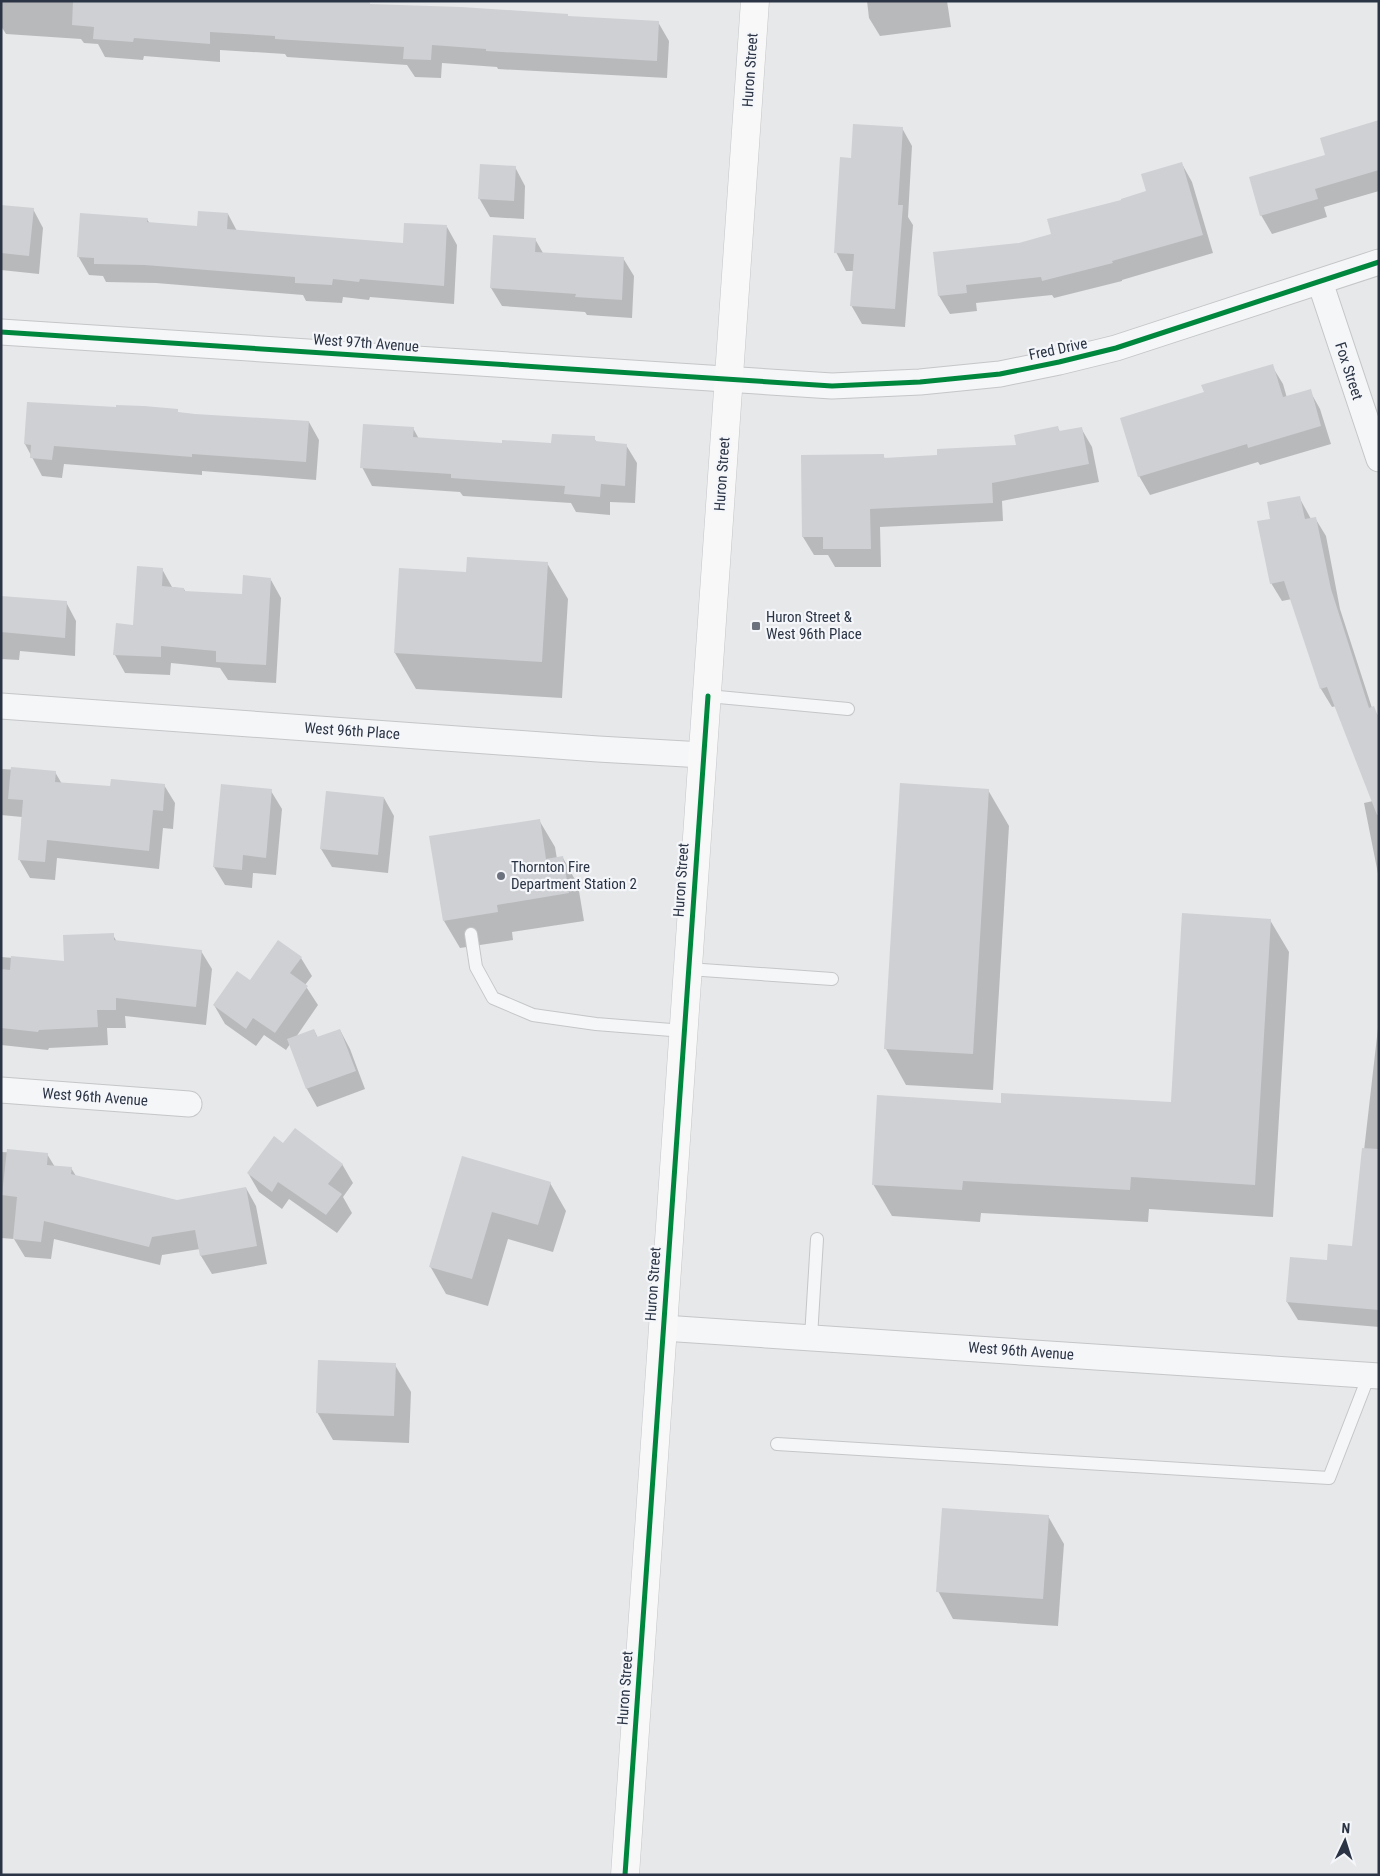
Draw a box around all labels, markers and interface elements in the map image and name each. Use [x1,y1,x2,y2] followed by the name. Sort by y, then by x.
[738,32,762,108] street label: Huron Street
[312,330,420,356] street label: West 97th Avenue
[1027,334,1089,364] street label: Fred Drive
[1331,340,1367,402] street label: Fox Street
[710,436,734,512] street label: Huron Street
[766,608,862,643] place label: Huron Street & West 96th Place
[750,620,762,632] marker: Huron Street & West 96th Place
[304,719,400,743] street label: West 96th Place
[669,842,693,918] street label: Huron Street
[511,858,637,893] place label: Thornton Fire Department Station 2
[495,870,507,882] marker: Thornton Fire Department Station 2
[41,1084,149,1110] street label: West 96th Avenue
[641,1246,665,1322] street label: Huron Street
[967,1338,1075,1364] street label: West 96th Avenue
[613,1650,637,1726] street label: Huron Street
[1320,1816,1370,1866] north arrow
[1341,1820,1351,1836] text: N

